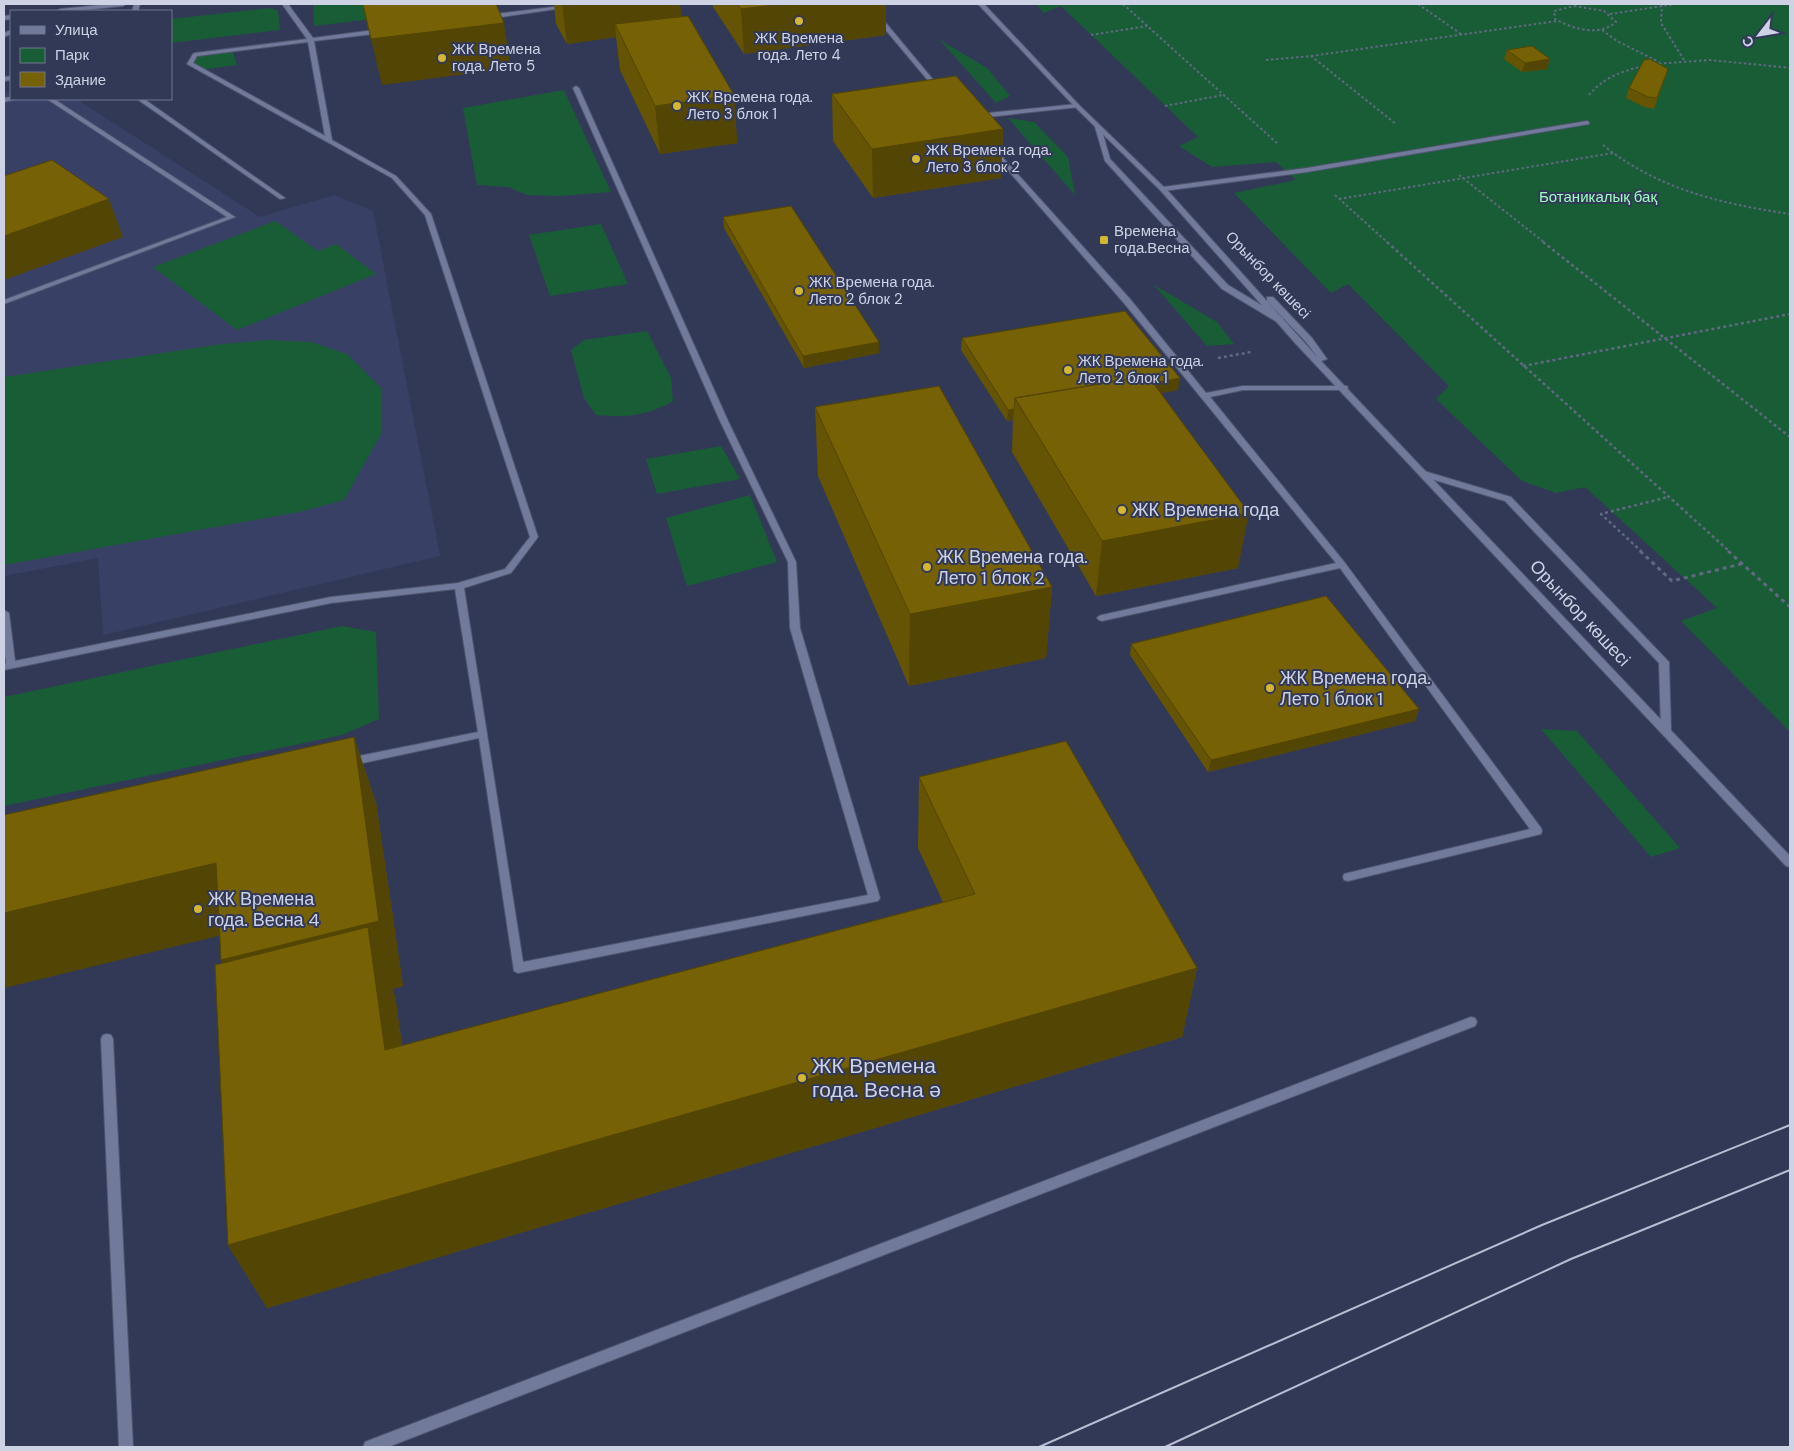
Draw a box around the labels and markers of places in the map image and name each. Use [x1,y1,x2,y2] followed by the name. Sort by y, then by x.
[793,15,805,27] marker: ЖК Времена года. Лето 4
[755,28,844,65] place label: ЖК Времена года. Лето 4
[452,39,541,76] place label: ЖК Времена года. Лето 5
[436,52,448,64] marker: ЖК Времена года. Лето 5
[687,87,813,124] place label: ЖК Времена года. Лето 3 блок 1
[671,100,683,112] marker: ЖК Времена года. Лето 3 блок 1
[926,140,1052,177] place label: ЖК Времена года. Лето 3 блок 2
[910,153,922,165] marker: ЖК Времена года. Лето 3 блок 2
[1114,221,1190,258] place label: Времена года.Весна
[1098,234,1110,246] marker: Времена года.Весна
[809,272,935,309] place label: ЖК Времена года. Лето 2 блок 2
[793,285,805,297] marker: ЖК Времена года. Лето 2 блок 2
[1078,351,1204,388] place label: ЖК Времена года. Лето 2 блок 1
[1062,364,1074,376] marker: ЖК Времена года. Лето 2 блок 1
[1132,498,1280,522] place label: ЖК Времена года
[1116,504,1128,516] marker: ЖК Времена года
[937,545,1088,590] place label: ЖК Времена года. Лето 1 блок 2
[921,561,933,573] marker: ЖК Времена года. Лето 1 блок 2
[1280,666,1431,711] place label: ЖК Времена года. Лето 1 блок 1
[1264,682,1276,694] marker: ЖК Времена года. Лето 1 блок 1
[208,887,319,932] place label: ЖК Времена года. Весна 4
[192,903,204,915] marker: ЖК Времена года. Весна 4
[812,1052,941,1104] place label: ЖК Времена года. Весна ә
[796,1072,808,1084] marker: ЖК Времена года. Весна ә

